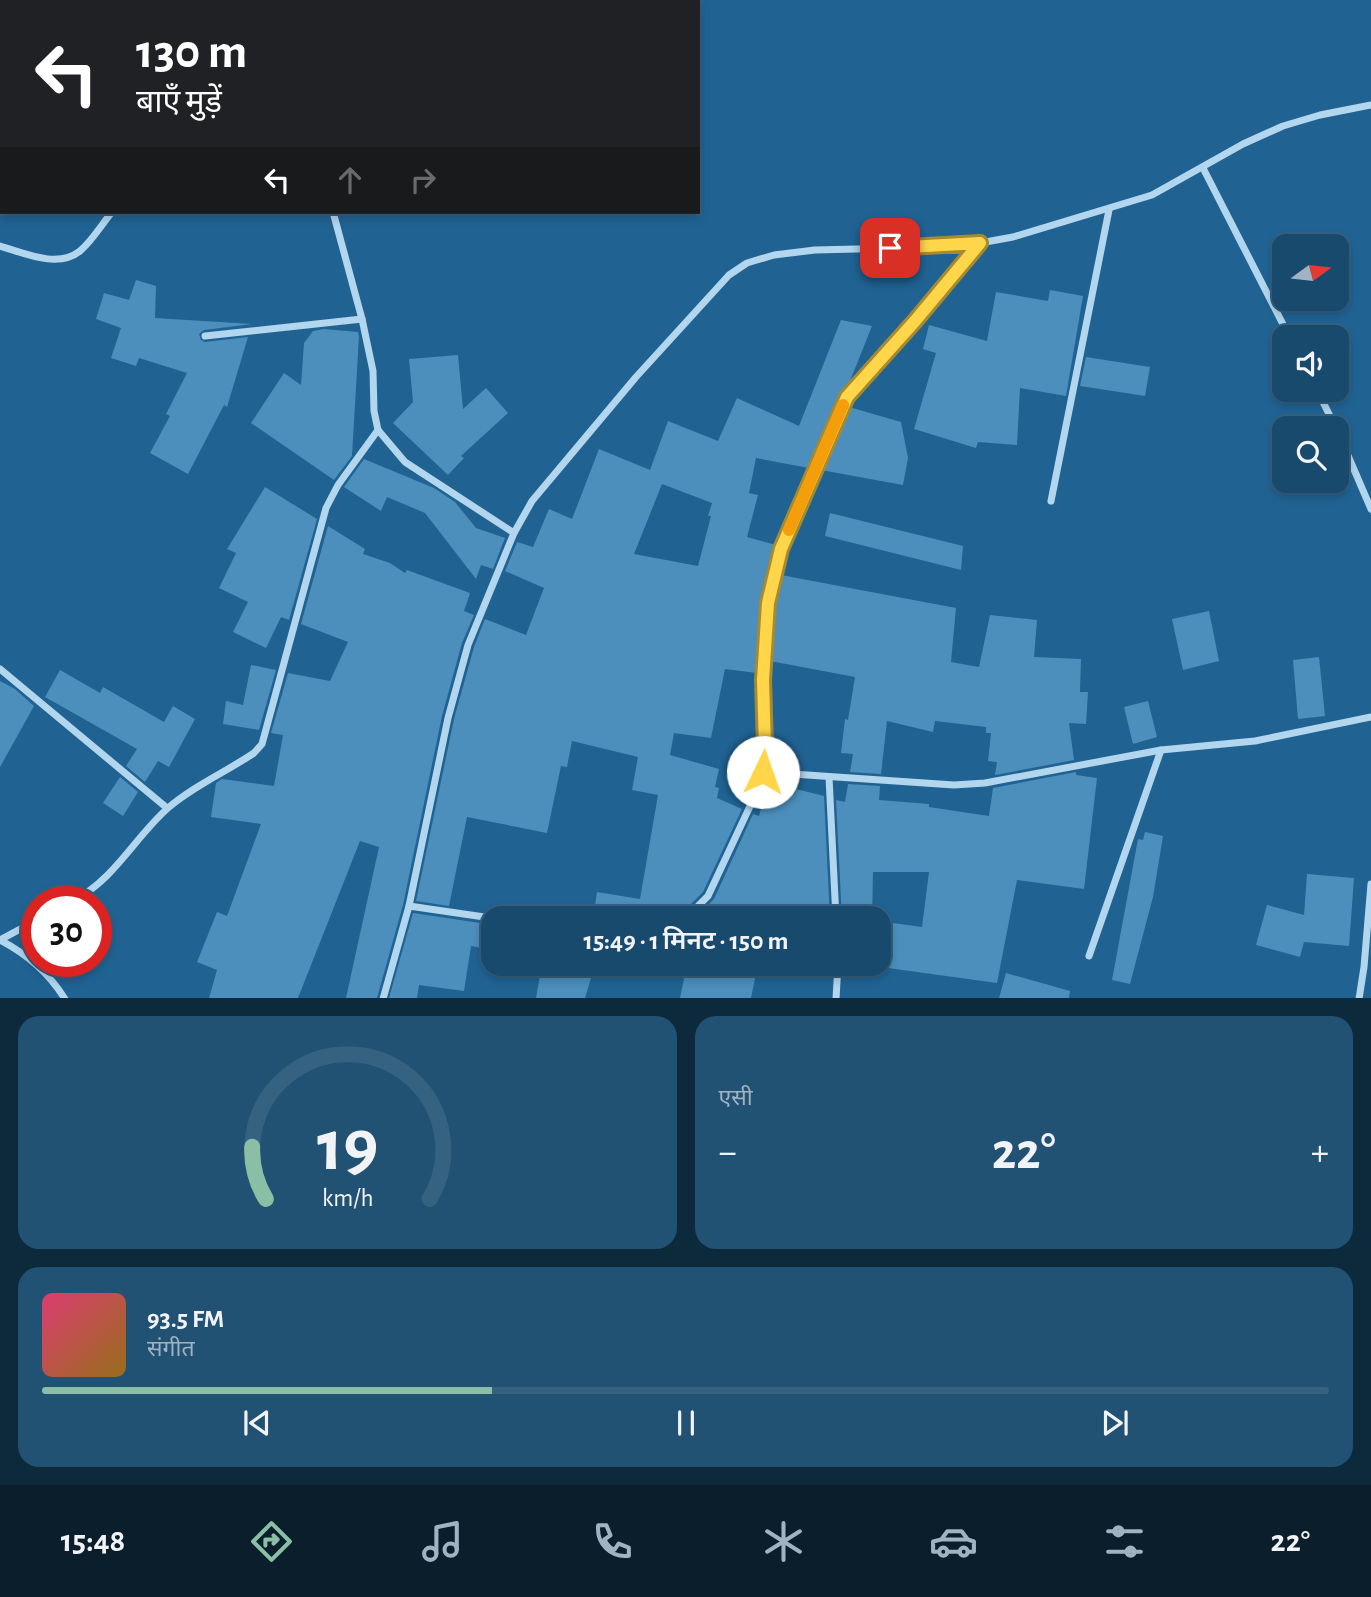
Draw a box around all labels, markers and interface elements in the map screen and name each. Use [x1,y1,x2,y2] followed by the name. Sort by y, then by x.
[21,28,112,119] icon: left
[136,28,247,77] text: 130 m
[136,86,222,118] text: बाएँ मुड़ें
[258,161,296,199] icon: left
[331,161,369,199] icon: ahead
[404,161,442,199] icon: right
[860,218,920,278] pin
[871,229,909,267] icon: arrive
[1272,234,1349,312] north arrow
[1272,234,1349,493] map controls
[1272,325,1349,402] button: sound
[1272,416,1349,493] button: search
[726,735,800,809] position arrow
[21,886,112,977] speed limit sign: 30
[584,928,788,954] text: 15:49 · 1 मिनट · 150 m
[719,1087,753,1110] text: एसी
[317,1111,378,1184] text: 19
[992,1126,1056,1178] text: 22°
[719,1134,737,1172] text: −
[1311,1134,1329,1172] text: +
[321,1185,373,1210] text: km/h
[147,1306,224,1332] text: 93.5 FM
[147,1338,195,1361] text: संगीत
[238,1404,276,1442] icon: previous
[667,1404,705,1442] icon: pause
[1096,1404,1134,1442] icon: next
[247,1517,296,1566] icon: directions
[418,1517,467,1566] icon: music
[588,1517,637,1566] icon: phone
[759,1517,808,1566] icon: climate
[929,1517,978,1566] icon: car
[1100,1517,1149,1566] icon: filters
[61,1525,125,1557] text: 15:48
[1271,1525,1310,1557] text: 22°

